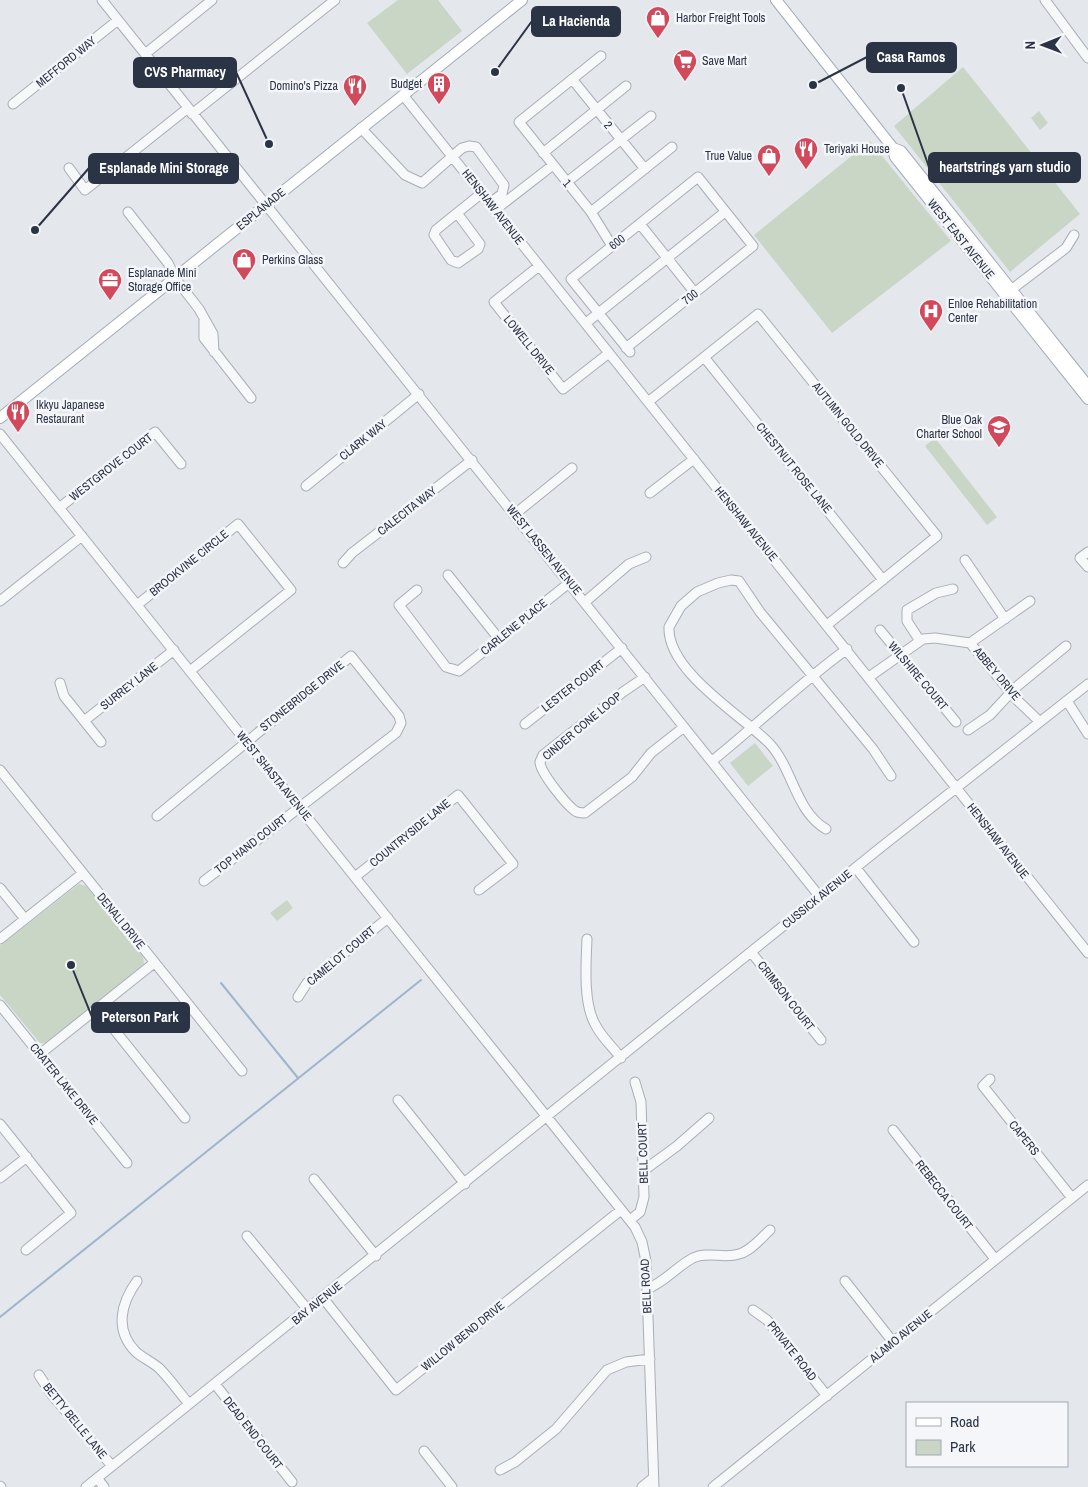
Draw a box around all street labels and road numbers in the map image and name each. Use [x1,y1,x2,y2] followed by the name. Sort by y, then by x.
[33,33,100,91] street label: MEFFORD WAY
[600,118,616,132] street label: 2
[458,166,528,248] street label: HENSHAW AVENUE
[559,176,575,191] street label: 1
[233,184,289,234] street label: ESPLANADE
[924,196,998,282] street label: WEST EAST AVENUE
[606,231,628,253] street label: 600
[679,286,701,308] street label: 700
[500,312,558,378] street label: LOWELL DRIVE
[808,378,887,471] street label: AUTUMN GOLD DRIVE
[336,416,390,464] street label: CLARK WAY
[752,419,836,517] street label: CHESTNUT ROSE LANE
[66,429,156,505] street label: WESTGROVE COURT
[374,483,440,539] street label: CALECITA WAY
[711,483,781,565] street label: HENSHAW AVENUE
[503,502,585,598] street label: WEST LASSEN AVENUE
[146,526,232,600] street label: BROOKVINE CIRCLE
[477,595,551,659] street label: CARLENE PLACE
[885,638,951,714] street label: WILSHIRE COURT
[969,643,1024,704] street label: ABBEY DRIVE
[538,656,608,716] street label: LESTER COURT
[256,657,348,735] street label: STONEBRIDGE DRIVE
[97,658,161,714] street label: SURREY LANE
[539,688,625,764] street label: CINDER CONE LOOP
[233,728,315,824] street label: WEST SHASTA AVENUE
[366,795,454,871] street label: COUNTRYSIDE LANE
[963,800,1033,882] street label: HENSHAW AVENUE
[211,811,291,877] street label: TOP HAND COURT
[779,866,855,932] street label: CUSSICK AVENUE
[93,889,149,953] street label: DENALI DRIVE
[303,923,379,989] street label: CAMELOT COURT
[754,958,818,1034] street label: CRIMSON COURT
[26,1040,102,1128] street label: CRATER LAKE DRIVE
[1005,1117,1043,1159] street label: CAPERS
[634,1122,652,1184] street label: BELL COURT
[912,1157,976,1233] street label: REBECCA COURT
[637,1258,655,1314] street label: BELL ROAD
[288,1278,346,1328] street label: BAY AVENUE
[418,1297,508,1375] street label: WILLOW BEND DRIVE
[865,1306,936,1367] street label: ALAMO AVENUE
[764,1318,820,1384] street label: PRIVATE ROAD
[39,1380,111,1462] street label: BETTY BELLE LANE
[219,1393,287,1473] street label: DEAD END COURT

